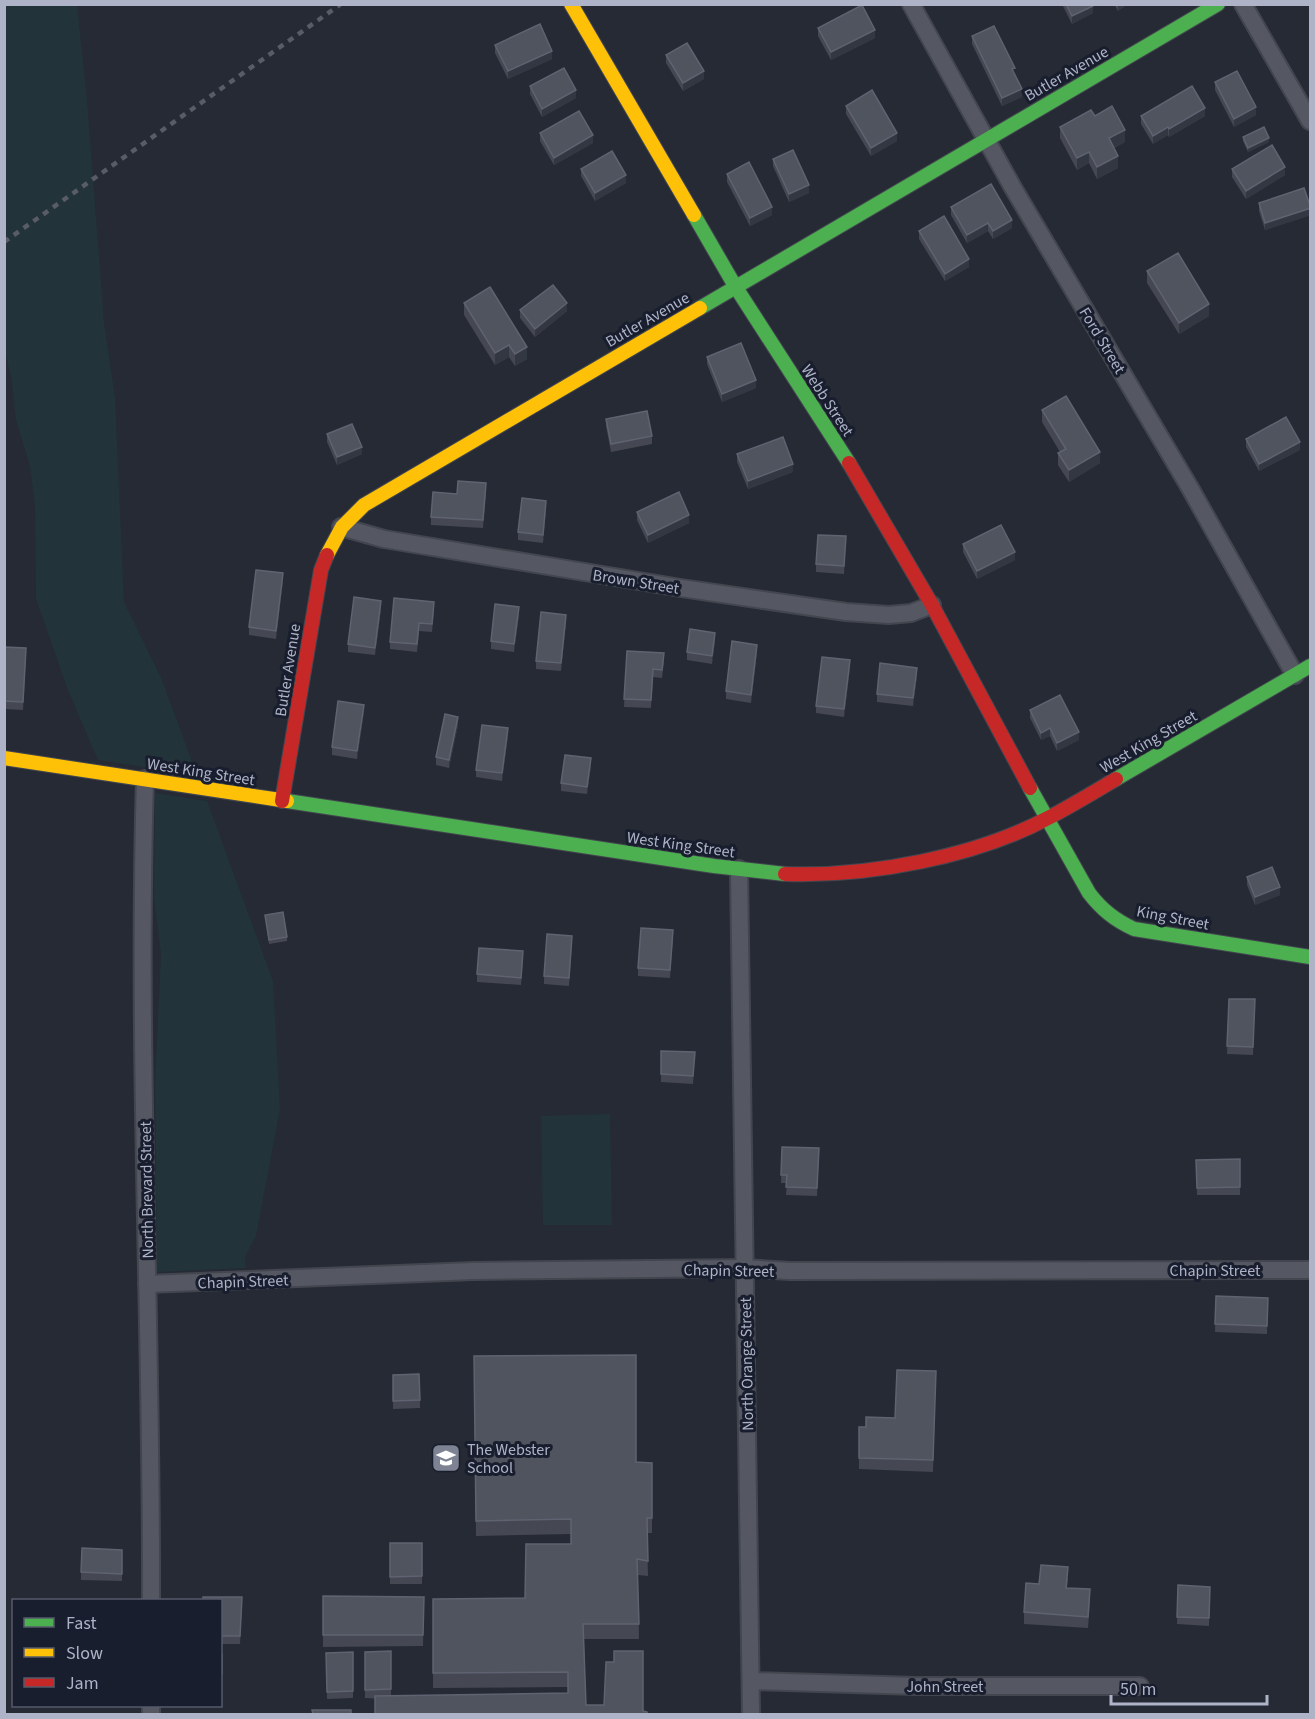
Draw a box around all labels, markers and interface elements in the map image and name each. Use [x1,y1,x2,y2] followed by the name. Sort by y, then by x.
[1020,41,1113,107] street label: Butler Avenue
[601,287,694,353] street label: Butler Avenue
[1074,303,1131,378] street label: Ford Street
[796,360,859,441] street label: Webb Street
[591,564,681,600] street label: Brown Street
[270,622,306,718] street label: Butler Avenue
[1096,705,1202,779] street label: West King Street
[145,753,257,791] street label: West King Street
[625,827,737,864] street label: West King Street
[1135,900,1211,936] street label: King Street
[135,1120,159,1259] street label: North Brevard Street
[683,1259,775,1283] street label: Chapin Street
[1170,1260,1261,1282] street label: Chapin Street
[197,1269,289,1295] street label: Chapin Street
[735,1296,759,1431] street label: North Orange Street
[467,1439,550,1479] place label: The Webster School
[430,1442,462,1474] school or university icon: The Webster School
[12,1599,222,1707] legend
[66,1611,97,1636] text: Fast
[66,1641,103,1666] text: Slow
[1111,1668,1267,1706] scale bar
[66,1671,99,1696] text: Jam
[906,1676,984,1698] street label: John Street
[1120,1677,1156,1702] text: 50 m

